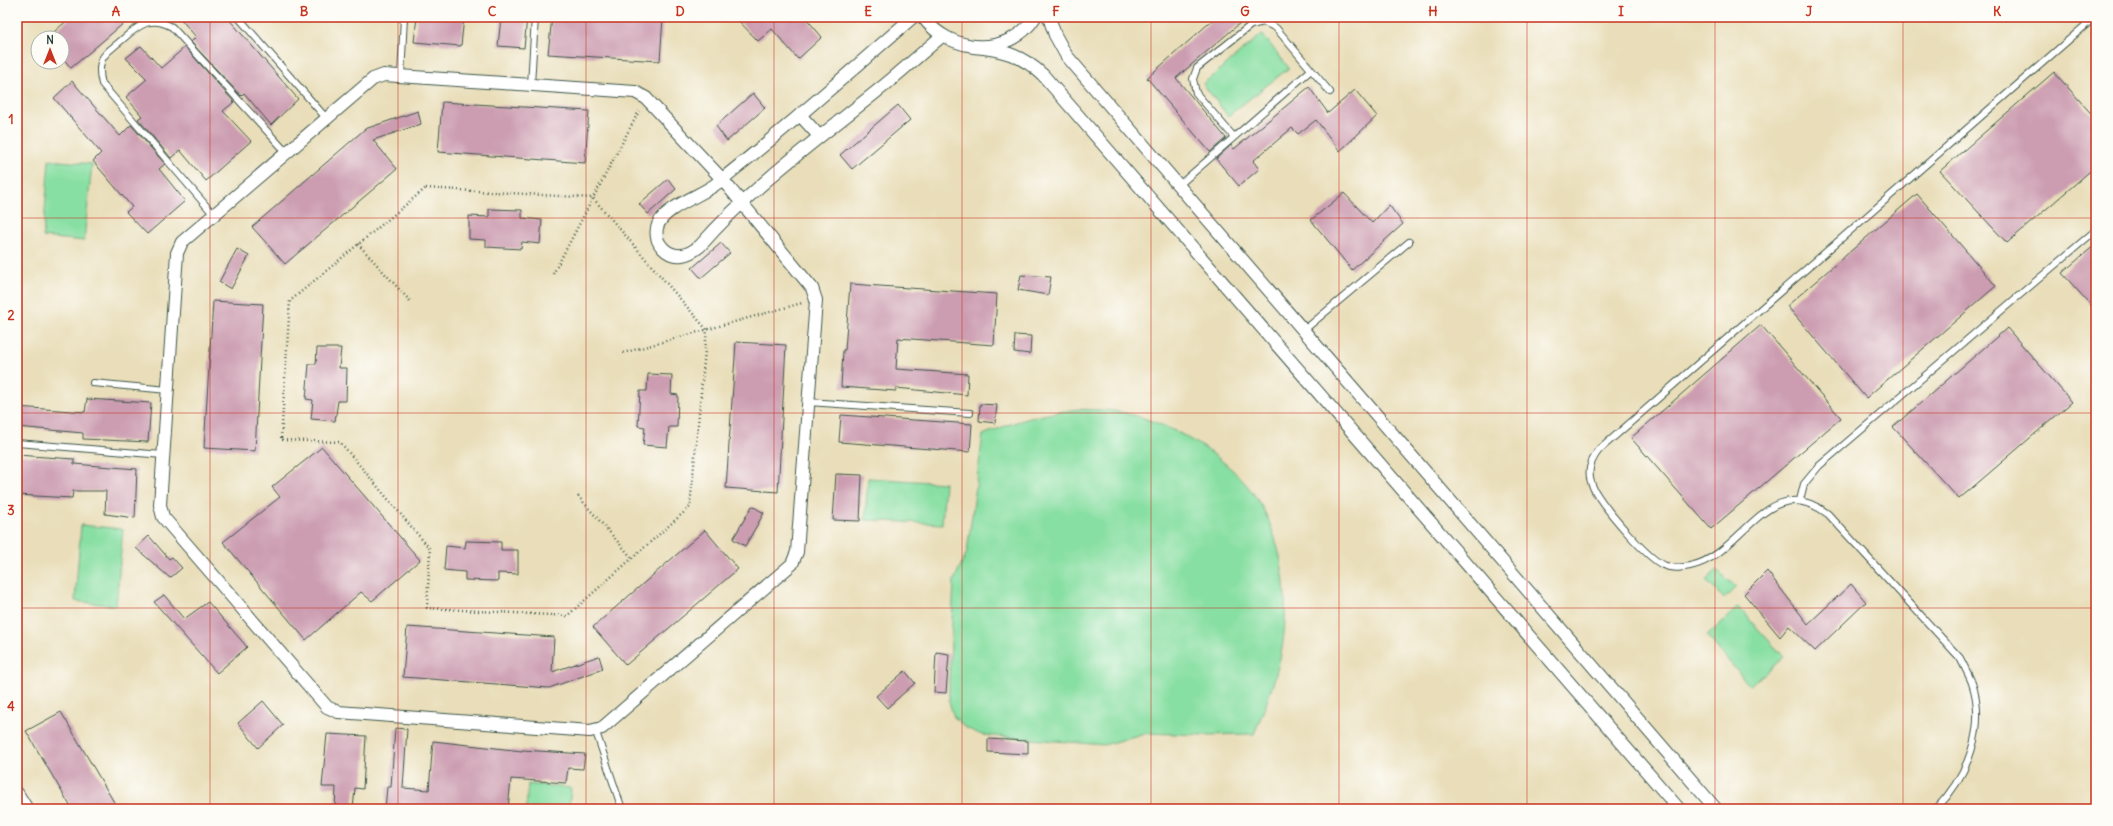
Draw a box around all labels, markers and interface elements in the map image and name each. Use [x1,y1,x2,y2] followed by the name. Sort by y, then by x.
[112,3,121,20] text: A
[300,3,309,20] text: B
[488,3,497,20] text: C
[675,3,685,20] text: D
[864,3,872,20] text: E
[1052,3,1060,20] text: F
[1240,3,1250,20] text: G
[1428,3,1438,20] text: H
[1618,3,1624,20] text: I
[1806,3,1813,20] text: J
[1993,3,2002,20] text: K
[30,30,70,70] north arrow
[46,33,54,47] text: N
[8,111,14,128] text: 1
[7,307,15,324] text: 2
[7,502,15,519] text: 3
[7,698,15,715] text: 4

